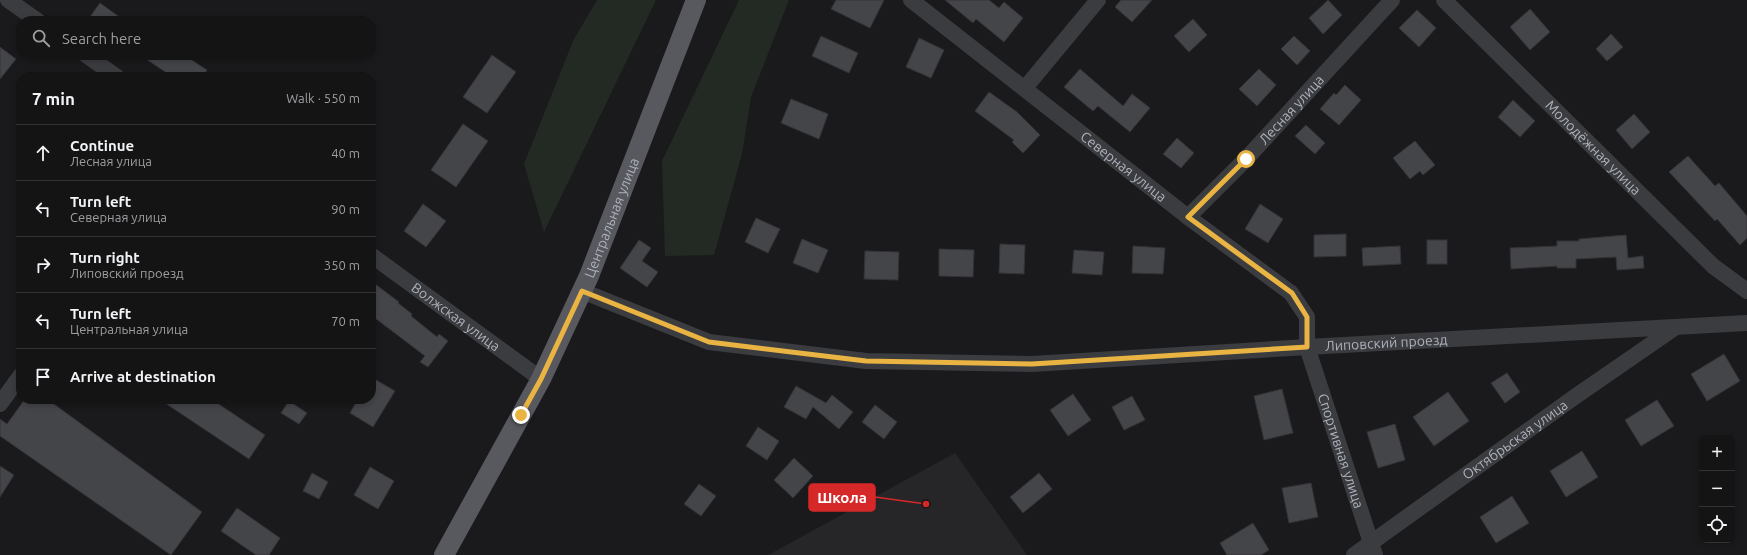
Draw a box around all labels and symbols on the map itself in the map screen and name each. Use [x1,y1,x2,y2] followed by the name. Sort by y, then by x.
[1255,72,1327,148] street label: Лесная улица
[1542,97,1644,198] street label: Молодёжная улица
[1077,128,1170,205] street label: Северная улица
[1237,150,1255,168] route start
[581,156,642,280] street label: Центральная улица
[408,279,503,354] street label: Волжская улица
[1325,331,1448,354] street label: Липовский проезд
[1315,391,1367,510] street label: Спортивная улица
[1459,397,1571,483] street label: Октябрьская улица
[512,406,530,424] route end
[809,484,875,511] callout: Школа
[817,489,867,506] text: Школа

